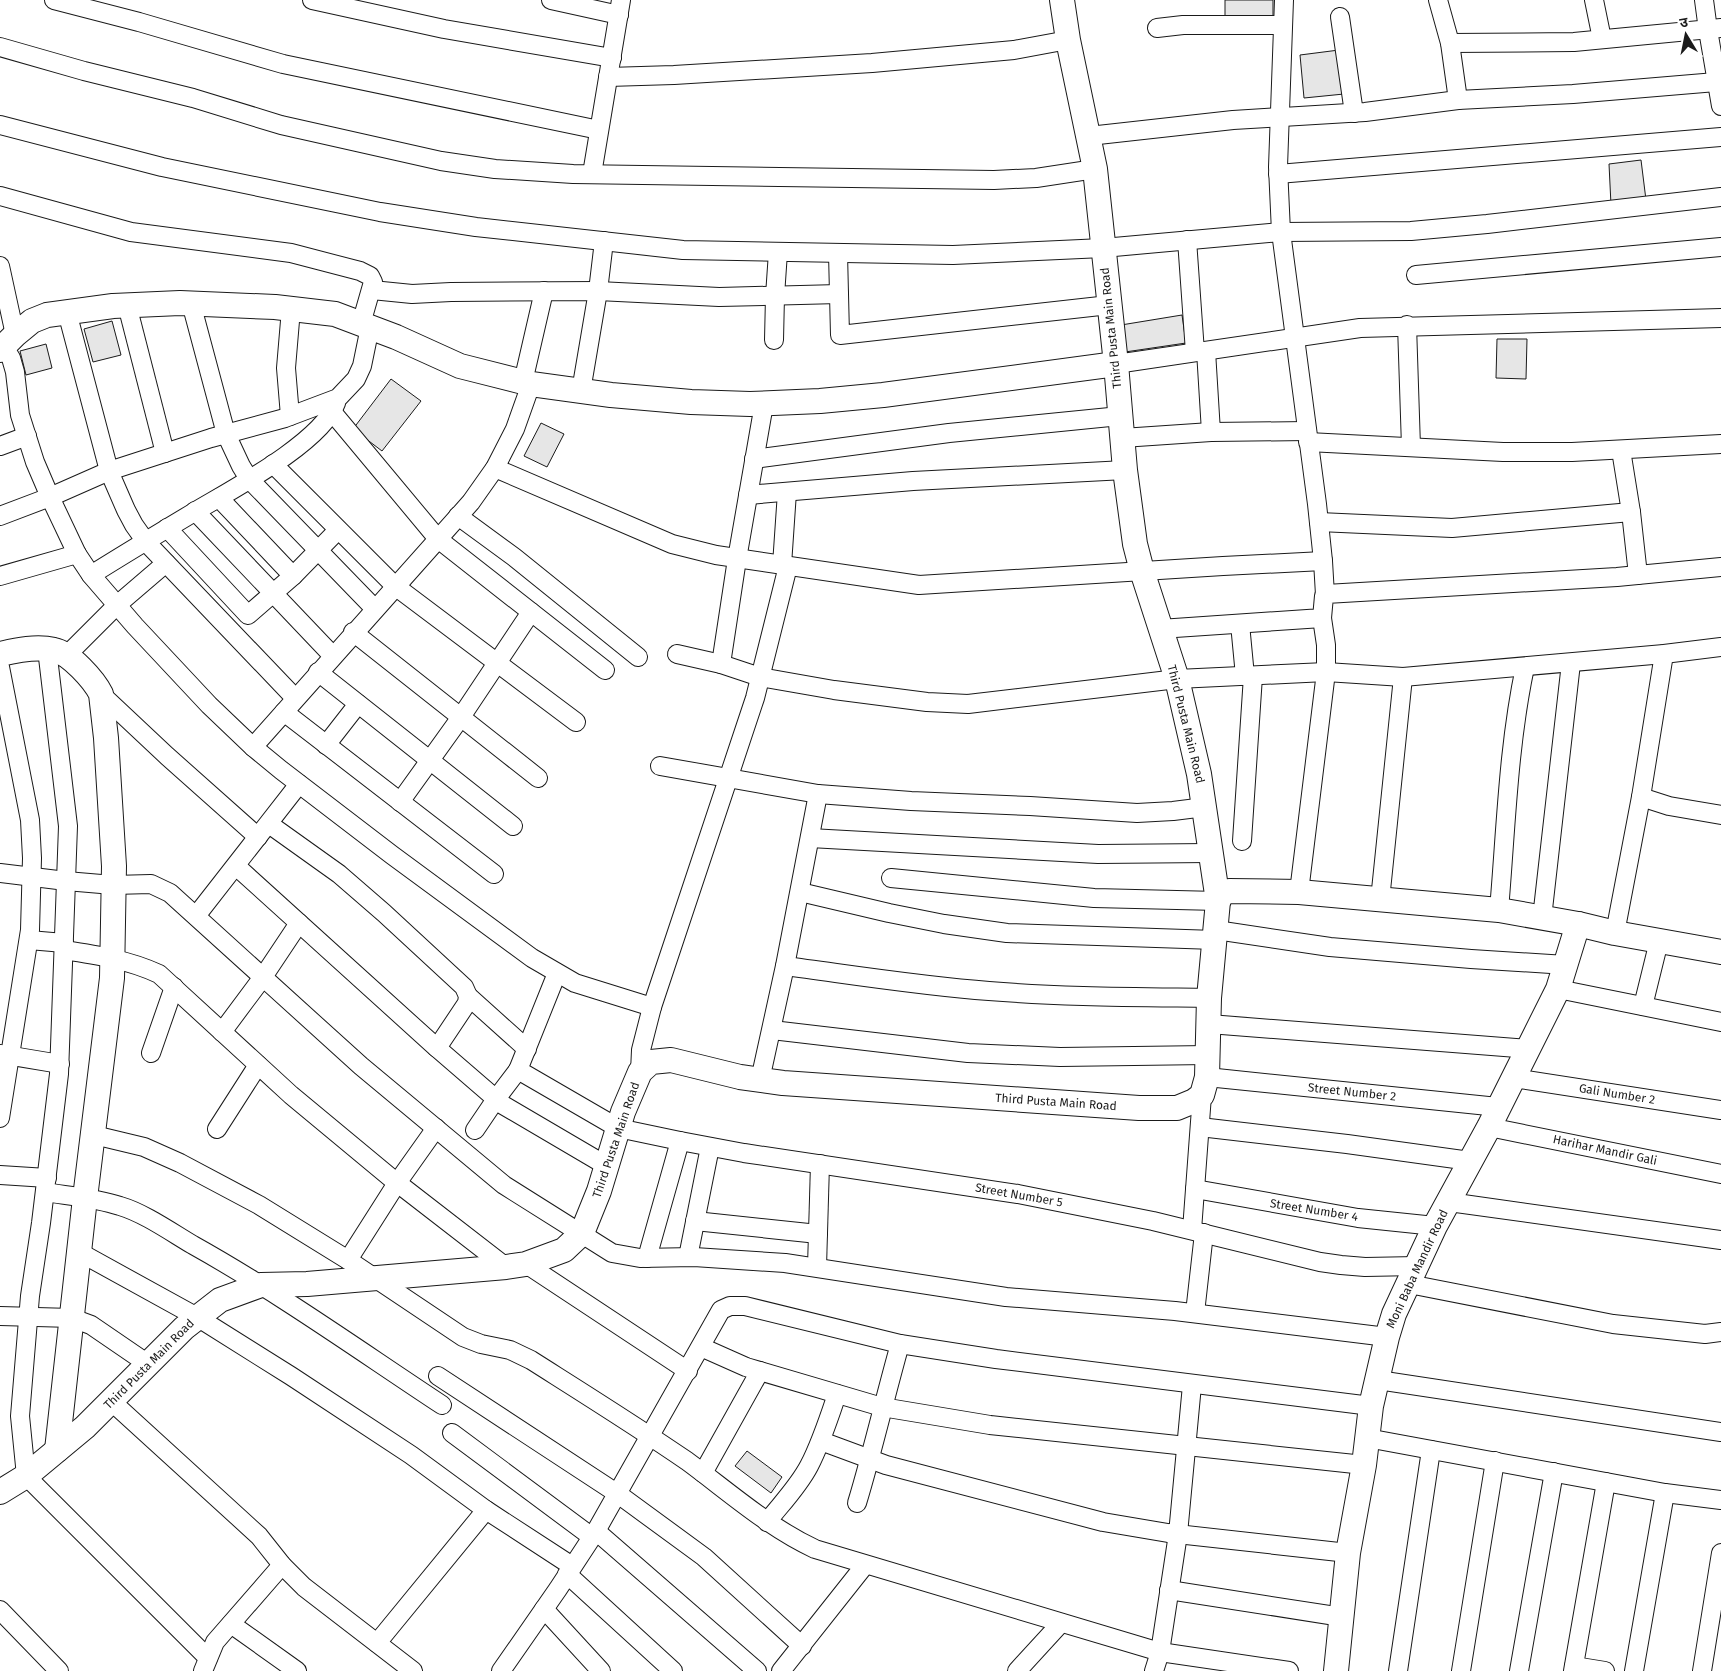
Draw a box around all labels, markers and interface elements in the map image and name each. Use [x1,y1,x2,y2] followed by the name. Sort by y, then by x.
[1661,10,1711,60] north arrow
[1678,13,1690,32] text: उ
[1098,267,1124,389] street label: Third Pusta Main Road
[1165,663,1207,785] street label: Third Pusta Main Road
[590,1080,642,1200] street label: Third Pusta Main Road
[1307,1080,1397,1104] street label: Street Number 2
[1578,1081,1656,1107] street label: Gali Number 2
[995,1091,1117,1113] street label: Third Pusta Main Road
[1552,1132,1658,1168] street label: Harihar Mandir Gali
[974,1180,1064,1210] street label: Street Number 5
[1269,1196,1360,1224] street label: Street Number 4
[1383,1207,1451,1331] street label: Moni Baba Mandir Road
[101,1316,197,1412] street label: Third Pusta Main Road

